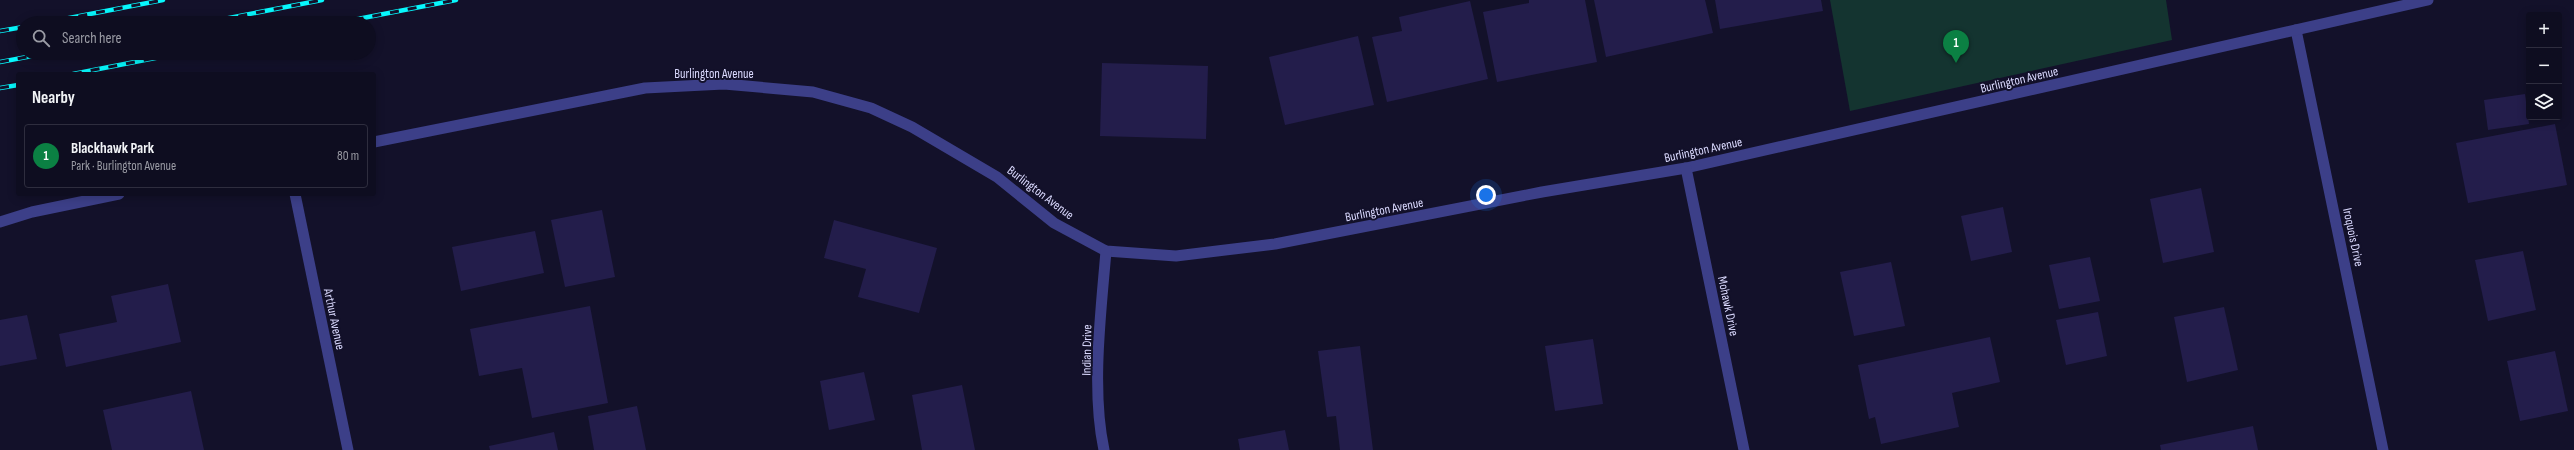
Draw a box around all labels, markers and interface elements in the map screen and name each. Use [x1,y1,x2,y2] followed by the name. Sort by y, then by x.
[2526,12,2562,120] map controls
[2526,12,2562,48] button: +
[16,16,376,60] search box
[30,27,52,49] icon: search
[62,29,122,48] text: Search here
[1943,30,1969,63] pin: 1
[2526,48,2562,84] button: −
[1979,63,2060,97] street label: Burlington Avenue
[674,66,754,82] street label: Burlington Avenue
[2526,84,2562,120] button: layers
[32,88,75,108] text: Nearby
[1663,134,1744,166] street label: Burlington Avenue
[71,139,154,158] text: Blackhawk Park
[43,148,49,164] text: 1
[337,148,359,164] text: 80 m
[71,158,176,174] text: Park · Burlington Avenue
[1004,163,1077,223] street label: Burlington Avenue
[1476,185,1496,205] your location
[1344,195,1425,225] street label: Burlington Avenue
[2339,206,2367,268] street label: Iroquois Drive
[1714,275,1742,338] street label: Mohawk Drive
[320,286,348,351] street label: Arthur Avenue
[1079,324,1095,376] street label: Indian Drive

